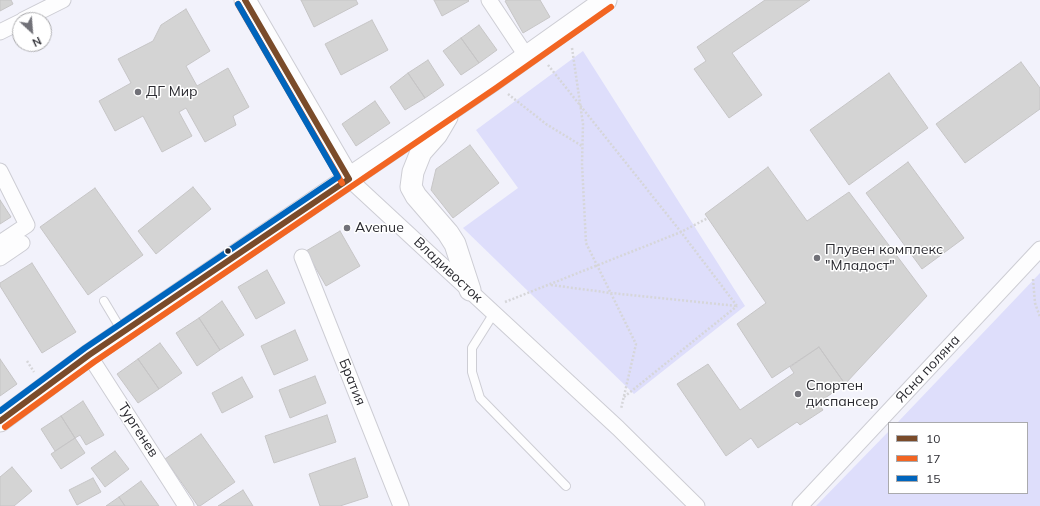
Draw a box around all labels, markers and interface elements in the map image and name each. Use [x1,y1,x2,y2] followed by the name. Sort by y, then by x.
[12,12,52,52] north arrow
[30,34,44,50] text: N
[146,84,198,100] place label: ДГ Мир
[133,87,143,97] marker: ДГ Мир
[355,220,404,236] place label: Avenue
[342,223,352,233] marker: Avenue
[410,234,486,306] street label: Владивосток
[825,242,943,274] place label: Плувен комплекс "Младост"
[223,246,233,256] unlabelled marker
[812,253,822,263] marker: Плувен комплекс "Младост"
[892,332,964,406] street label: Ясна поляна
[335,356,369,408] street label: Братия
[806,378,879,410] place label: Спортен диспансер
[793,389,803,399] marker: Спортен диспансер
[114,400,162,460] street label: Тургенев
[888,422,1028,494] legend
[926,431,940,446] text: 10
[926,451,940,466] text: 17
[926,471,940,486] text: 15

